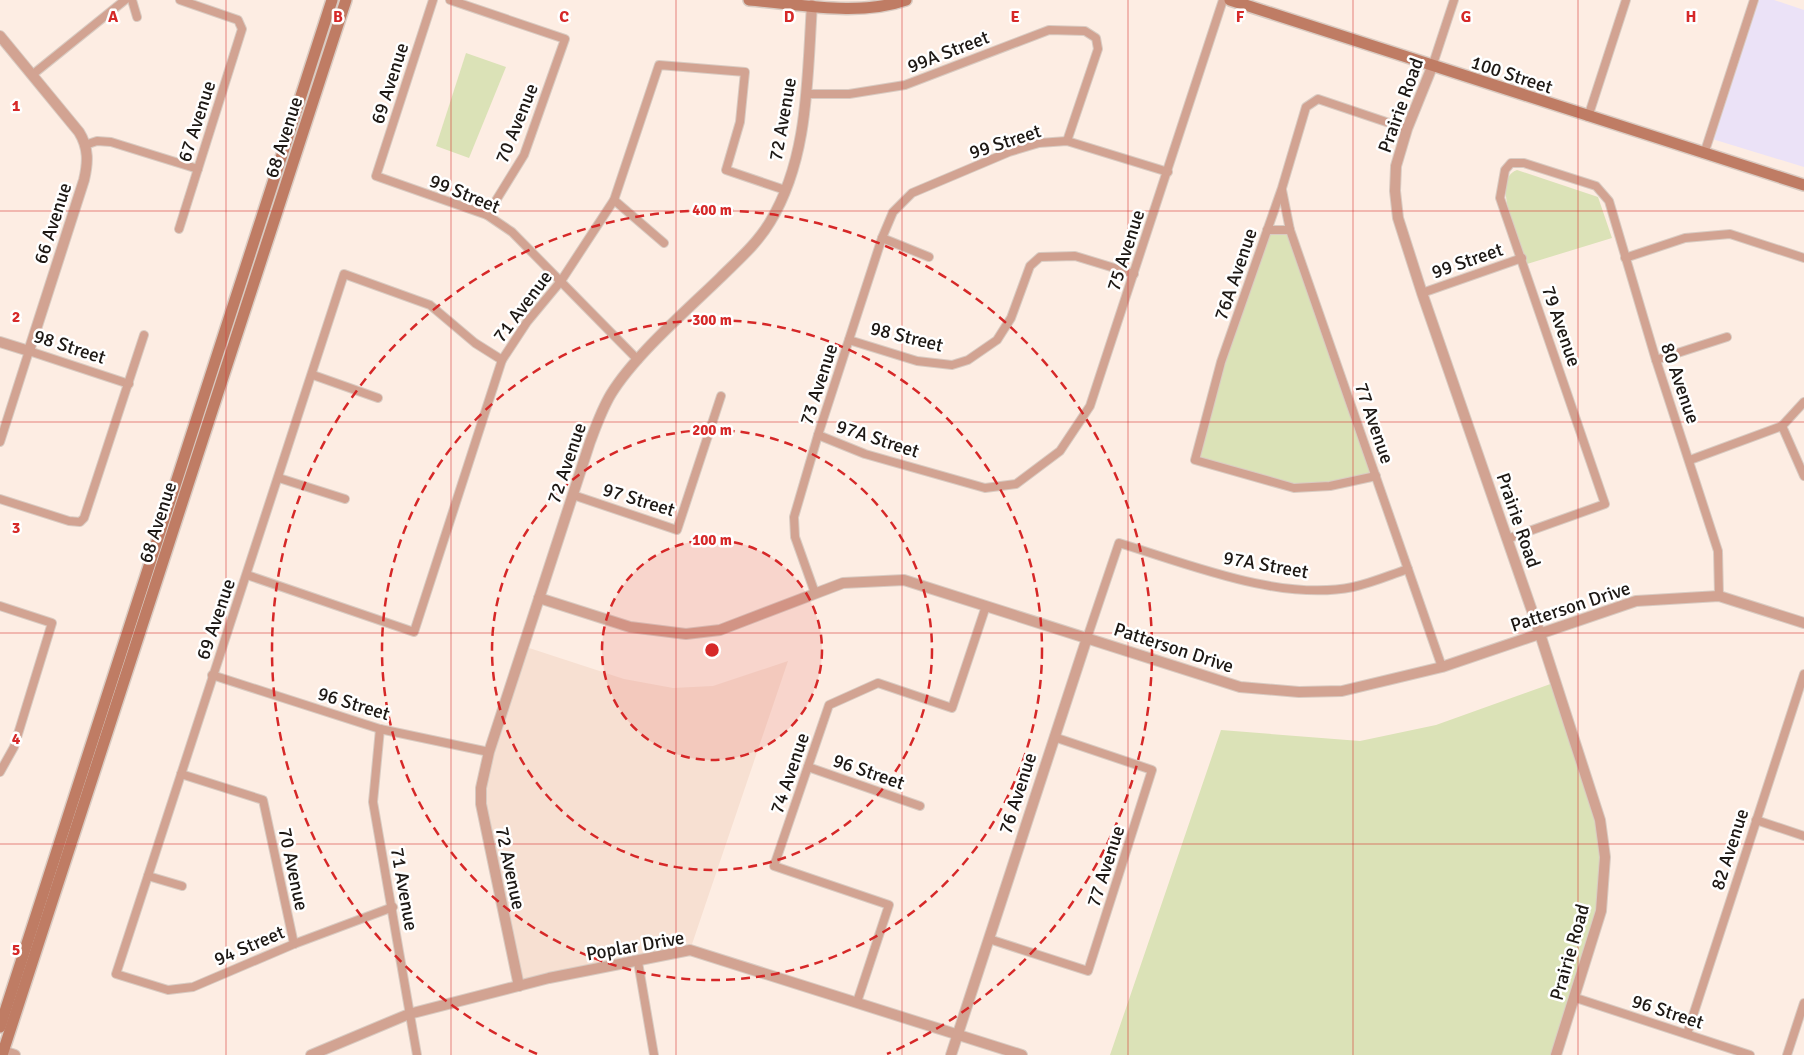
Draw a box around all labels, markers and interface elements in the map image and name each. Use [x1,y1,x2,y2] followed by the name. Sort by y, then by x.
[108,7,119,27] text: A
[333,7,343,27] text: B
[559,7,569,27] text: C
[784,7,795,27] text: D
[1010,7,1020,27] text: E
[1236,7,1245,27] text: F
[1461,7,1471,27] text: G
[1686,7,1696,27] text: H
[904,25,993,79] street label: 99A Street
[366,40,414,127] street label: 69 Avenue
[1468,50,1556,100] street label: 100 Street
[1373,55,1429,156] street label: Prairie Road
[764,76,802,163] street label: 72 Avenue
[173,78,221,165] street label: 67 Avenue
[490,80,544,167] street label: 70 Avenue
[260,94,308,181] street label: 68 Avenue
[12,96,21,116] text: 1
[966,119,1045,165] street label: 99 Street
[426,169,504,219] street label: 99 Street
[29,180,77,267] street label: 66 Avenue
[692,201,732,219] text: 400 m
[1102,207,1150,294] street label: 75 Avenue
[1209,225,1263,324] street label: 76A Avenue
[1428,237,1507,284] street label: 99 Street
[488,266,558,347] street label: 71 Avenue
[1536,283,1586,370] street label: 79 Avenue
[12,307,20,327] text: 2
[692,311,732,329] text: 300 m
[868,316,946,358] street label: 98 Street
[31,324,109,370] street label: 98 Street
[1655,340,1705,427] street label: 80 Avenue
[795,341,843,428] street label: 73 Avenue
[1349,380,1399,467] street label: 77 Avenue
[833,414,923,464] street label: 97A Street
[542,420,592,507] street label: 72 Avenue
[692,421,732,439] text: 200 m
[1491,470,1546,571] street label: Prairie Road
[600,478,678,522] street label: 97 Street
[134,479,182,566] street label: 68 Avenue
[12,518,20,538] text: 3
[692,531,732,549] text: 100 m
[1221,546,1311,584] street label: 97A Street
[191,576,241,663] street label: 69 Avenue
[1507,576,1633,638] street label: Patterson Drive
[1111,617,1237,679] street label: Patterson Drive
[703,641,721,659] centre of rings
[315,682,393,726] street label: 96 Street
[12,729,21,749] text: 4
[765,730,815,817] street label: 74 Avenue
[830,749,908,795] street label: 96 Street
[994,750,1042,837] street label: 76 Avenue
[1706,806,1754,893] street label: 82 Avenue
[1082,823,1130,910] street label: 77 Avenue
[490,825,531,912] street label: 72 Avenue
[273,826,314,913] street label: 70 Avenue
[385,846,423,933] street label: 71 Avenue
[1545,901,1595,1003] street label: Prairie Road
[211,920,289,971] street label: 94 Street
[584,926,686,966] street label: Poplar Drive
[12,940,20,960] text: 5
[1629,989,1707,1035] street label: 96 Street

